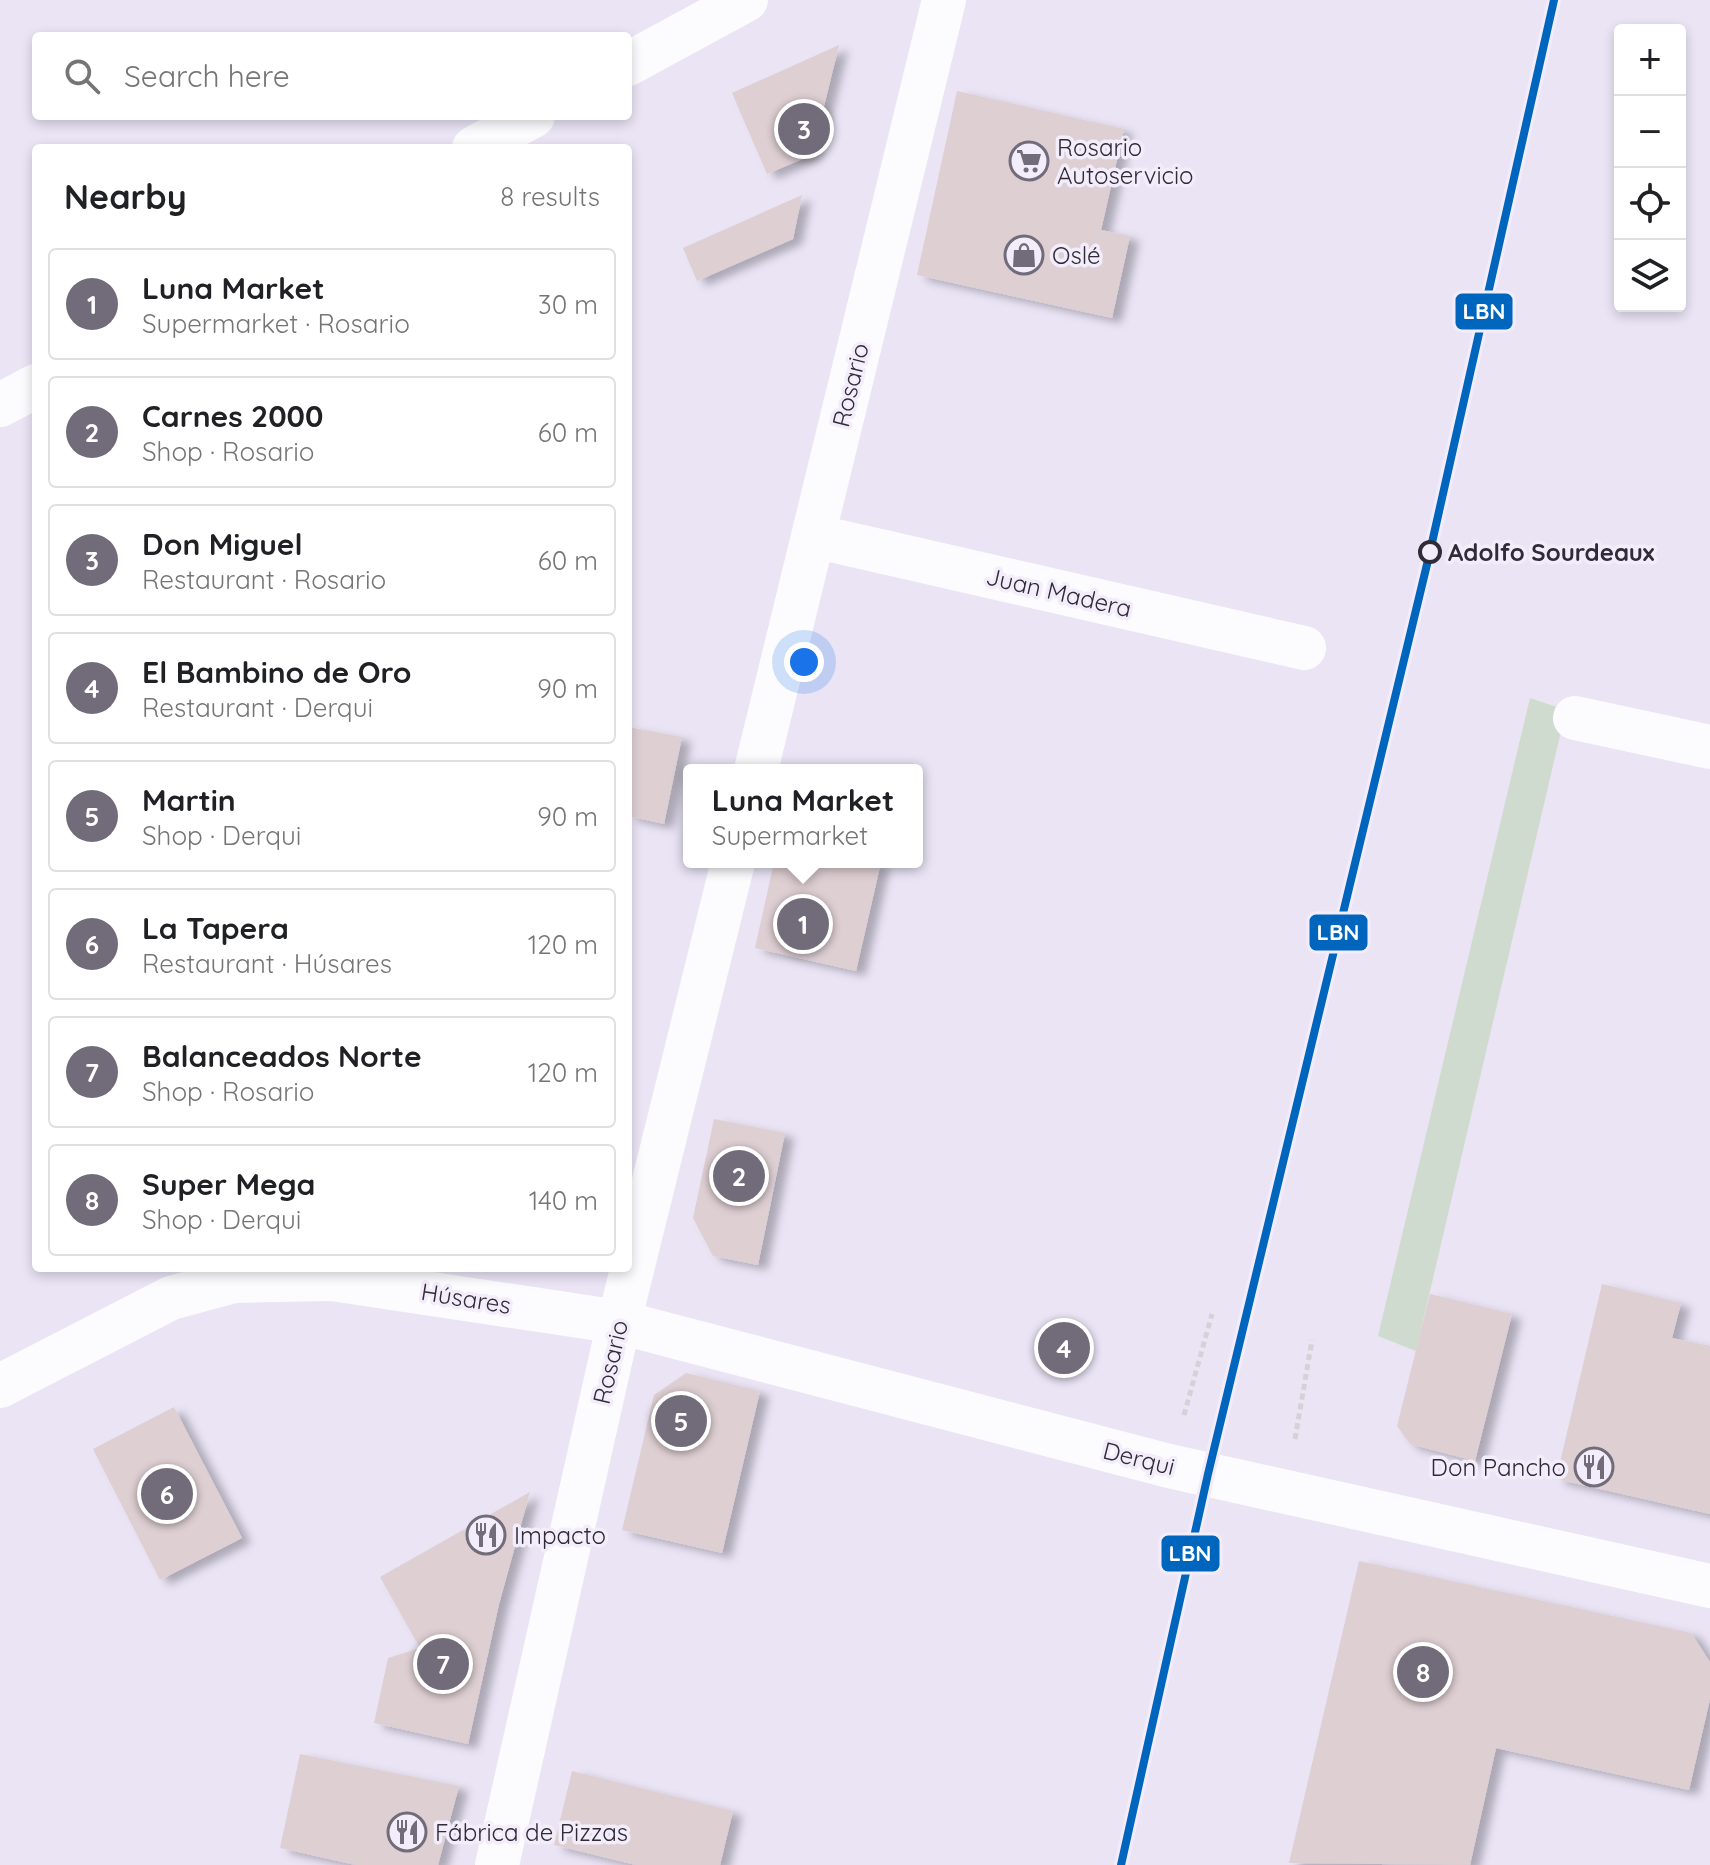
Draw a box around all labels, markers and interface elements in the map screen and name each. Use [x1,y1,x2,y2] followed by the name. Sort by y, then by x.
[1614,24,1686,312] map controls
[1614,24,1686,96] button: +
[32,32,632,120] search box
[60,54,104,98] icon: search
[124,57,290,95] text: Search here
[1614,96,1686,168] button: −
[778,99,830,159] pin: 3
[1057,132,1194,190] place label: Rosario Autoservicio
[1008,140,1050,182] supermarket icon: Rosario Autoservicio
[1614,168,1686,240] button: locate
[64,175,187,218] text: Nearby
[500,180,600,213] text: 8 results
[1003,234,1045,276] shop icon: Oslé
[1052,240,1100,270] place label: Oslé
[1614,240,1686,312] button: layers
[142,269,324,307] text: Luna Market
[87,288,97,321] text: 1
[538,288,598,321] text: 30 m
[1454,292,1514,331] line badge: LBN
[1463,297,1505,325] text: LBN
[142,307,410,340] text: Supermarket · Rosario
[825,340,875,430] street label: Rosario
[142,397,323,435] text: Carnes 2000
[85,416,99,449] text: 2
[538,416,598,449] text: 60 m
[142,435,315,468] text: Shop · Rosario
[142,525,303,563] text: Don Miguel
[1448,537,1655,567] place label: Adolfo Sourdeaux
[1419,541,1441,563] marker: Adolfo Sourdeaux
[85,544,99,577] text: 3
[538,544,598,577] text: 60 m
[983,561,1135,623] street label: Juan Madera
[142,563,386,596] text: Restaurant · Rosario
[784,642,824,682] your location
[142,653,412,691] text: El Bambino de Oro
[84,672,100,705] text: 4
[537,672,598,705] text: 90 m
[142,691,373,724] text: Restaurant · Derqui
[683,764,923,868] popup
[142,781,236,819] text: Martin
[712,781,894,819] text: Luna Market
[85,800,99,833] text: 5
[537,800,598,833] text: 90 m
[142,819,301,852] text: Shop · Derqui
[712,819,868,852] text: Supermarket
[777,894,829,954] pin: 1
[142,909,289,947] text: La Tapera
[1308,913,1369,952] line badge: LBN
[1317,918,1359,946] text: LBN
[85,928,99,961] text: 6
[528,928,598,961] text: 120 m
[142,947,392,980] text: Restaurant · Húsares
[142,1037,422,1075] text: Balanceados Norte
[85,1056,99,1089] text: 7
[528,1056,598,1089] text: 120 m
[142,1075,315,1108] text: Shop · Rosario
[713,1146,765,1206] pin: 2
[142,1165,315,1203] text: Super Mega
[85,1184,99,1217] text: 8
[529,1184,598,1217] text: 140 m
[142,1203,301,1236] text: Shop · Derqui
[419,1276,513,1320] street label: Húsares
[586,1317,634,1407] street label: Rosario
[1038,1318,1090,1378] pin: 4
[655,1391,707,1451] pin: 5
[1100,1435,1178,1481] street label: Derqui
[1573,1446,1615,1488] restaurant icon: Don Pancho
[1430,1452,1566,1482] place label: Don Pancho
[141,1464,193,1524] pin: 6
[465,1514,507,1556] restaurant icon: Impacto
[514,1520,606,1550] place label: Impacto
[1160,1534,1221,1573] line badge: LBN
[1169,1539,1211,1567] text: LBN
[417,1634,469,1694] pin: 7
[1397,1642,1449,1702] pin: 8
[386,1811,428,1853] restaurant icon: Fábrica de Pizzas
[435,1817,628,1847] place label: Fábrica de Pizzas

